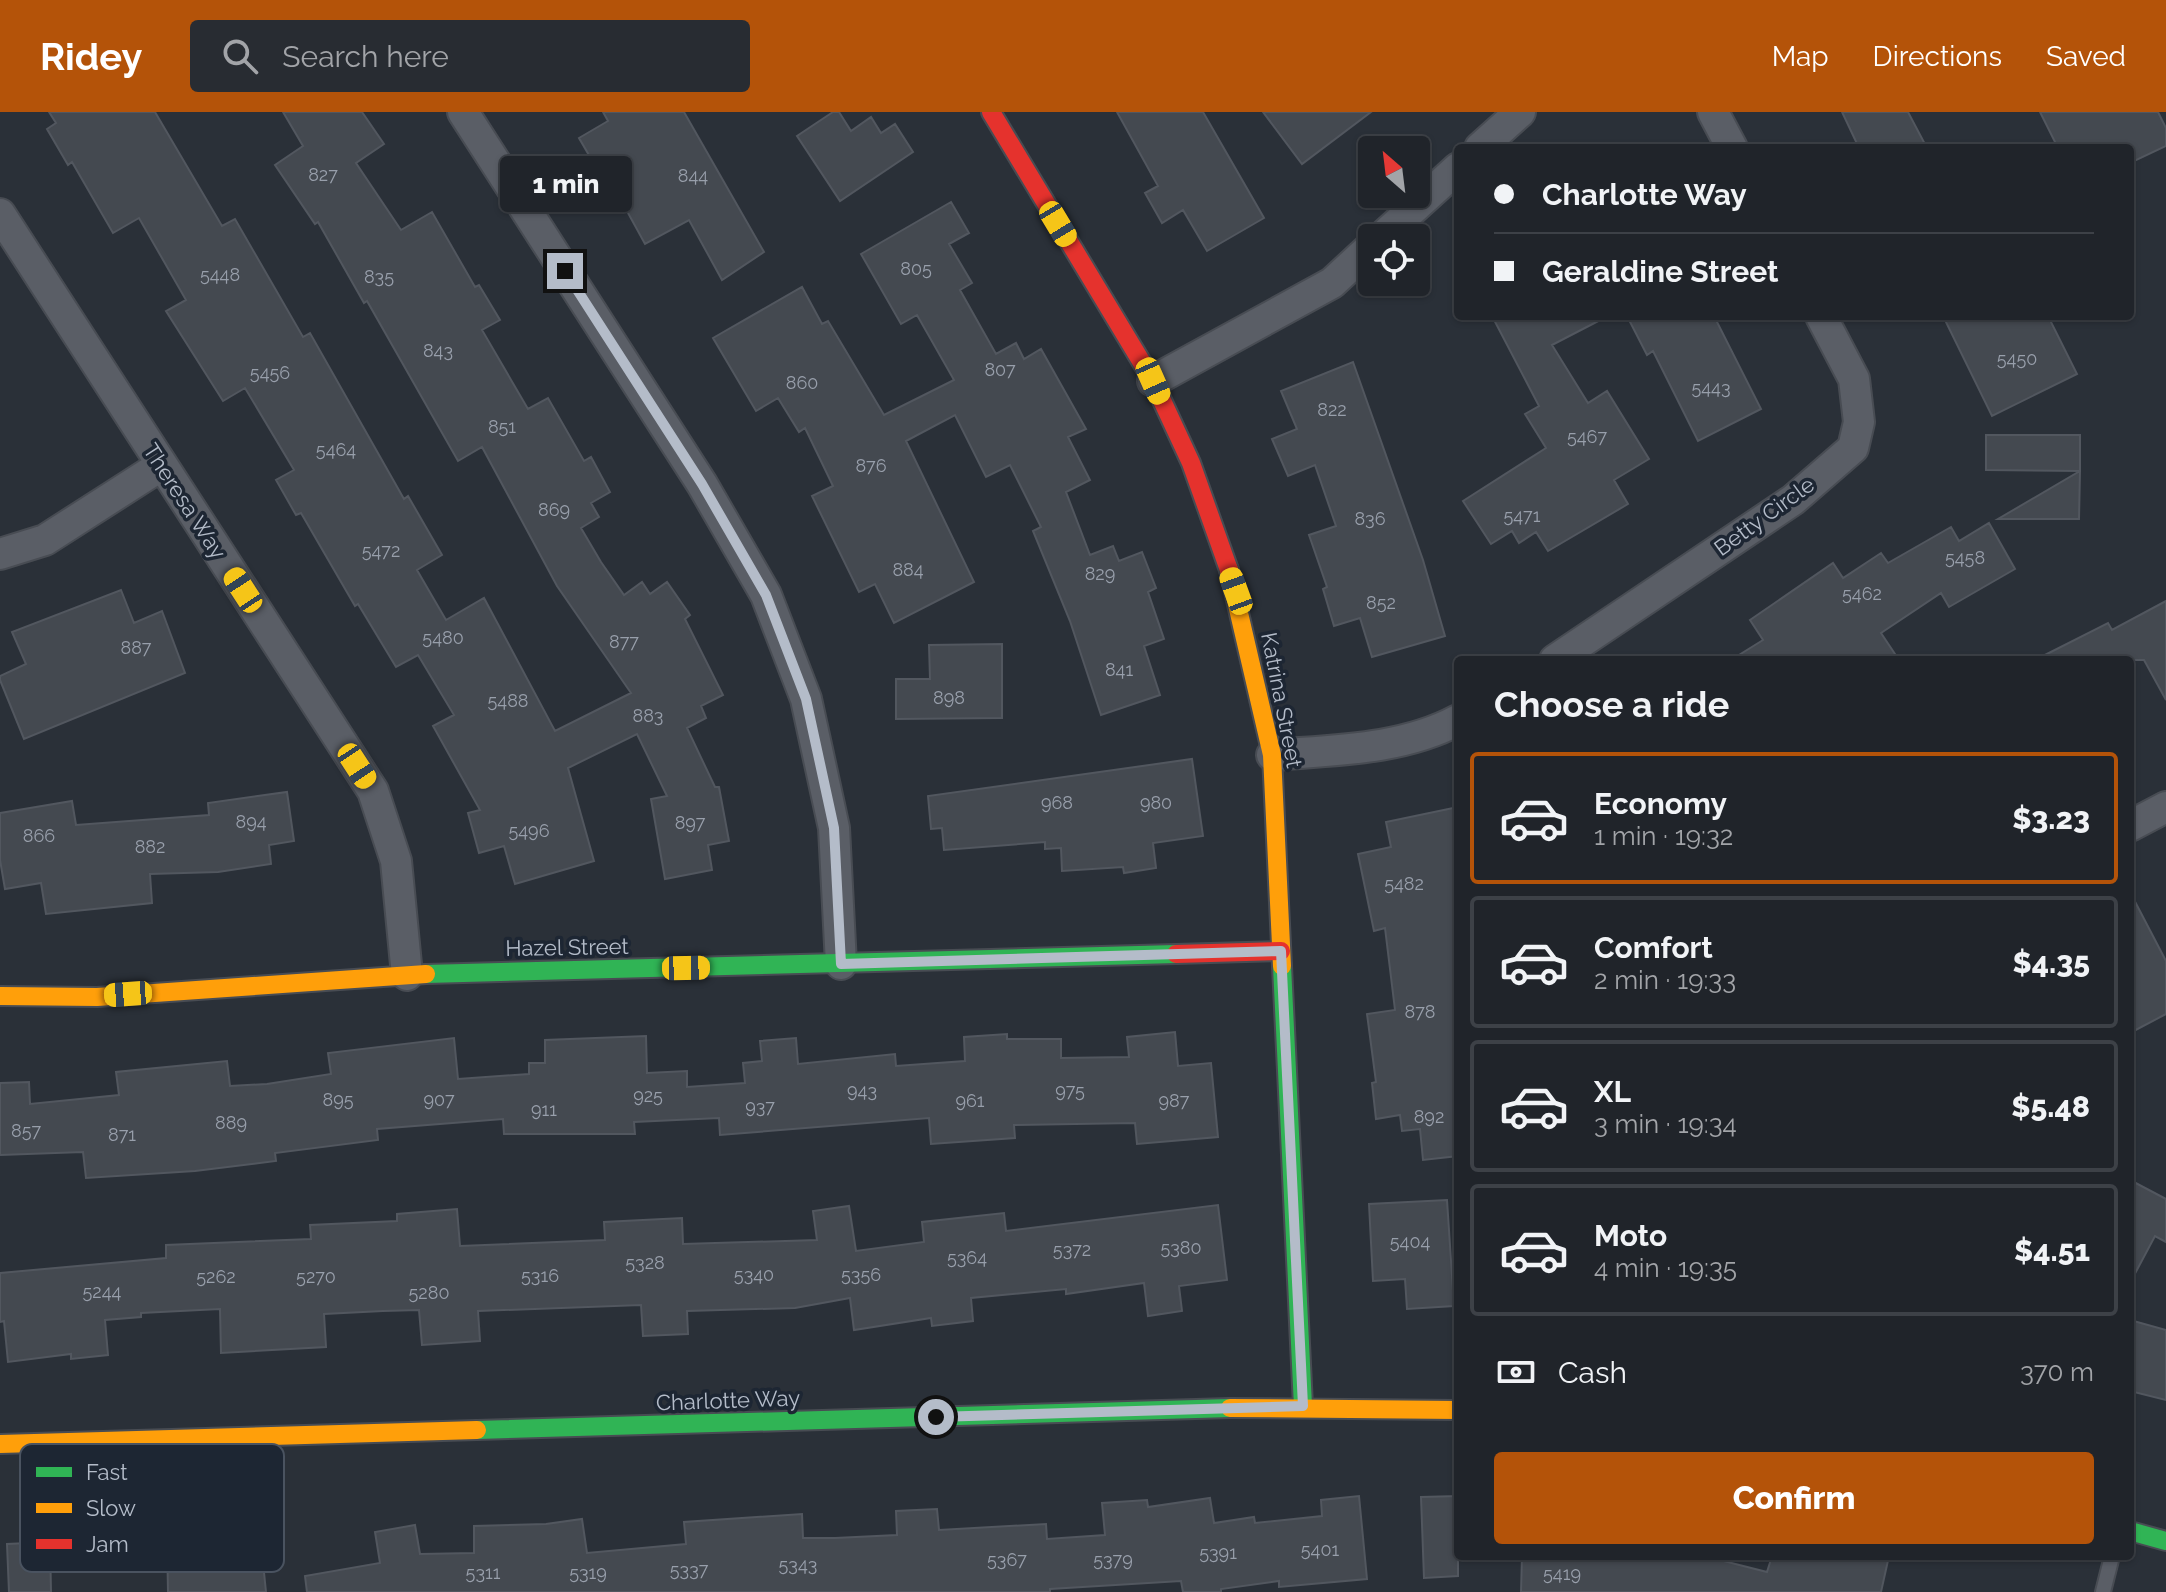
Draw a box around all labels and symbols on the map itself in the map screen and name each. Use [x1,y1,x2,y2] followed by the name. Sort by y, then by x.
[1358,136,1430,208] north arrow
[499,155,631,211] callout: 1 min
[308,164,338,185] house number: 827
[678,165,708,186] house number: 844
[1035,197,1081,251] car
[547,253,583,289] route end
[900,258,932,279] house number: 805
[200,264,240,285] house number: 5448
[364,266,394,287] house number: 835
[423,340,453,361] house number: 843
[1997,348,2037,369] house number: 5450
[1132,354,1174,408] car
[984,359,1016,380] house number: 807
[250,362,290,383] house number: 5456
[786,372,818,393] house number: 860
[1691,377,1731,398] house number: 5443
[1317,399,1347,420] house number: 822
[488,416,516,437] house number: 851
[1567,426,1607,447] house number: 5467
[138,438,232,564] street label: Theresa Way
[316,439,356,460] house number: 5464
[855,455,887,476] house number: 876
[1709,471,1819,561] street label: Betty Circle
[538,499,570,520] house number: 869
[1504,505,1541,526] house number: 5471
[1354,508,1386,529] house number: 836
[362,540,400,561] house number: 5472
[1945,547,1985,568] house number: 5458
[892,559,924,580] house number: 884
[220,563,266,617] car
[1085,563,1115,584] house number: 829
[1217,564,1255,618] car
[1842,583,1882,604] house number: 5462
[1366,592,1396,613] house number: 852
[422,627,464,648] house number: 5480
[1256,630,1308,771] street label: Katrina Street
[609,631,639,652] house number: 877
[121,637,152,658] house number: 887
[1105,659,1133,680] house number: 841
[933,687,965,708] house number: 898
[488,690,529,711] house number: 5488
[633,705,663,726] house number: 883
[334,739,380,793] car
[1041,792,1073,813] house number: 968
[1140,792,1172,813] house number: 980
[235,811,267,832] house number: 894
[675,812,706,833] house number: 897
[508,820,550,841] house number: 5496
[23,825,55,846] house number: 866
[135,836,165,857] house number: 882
[1384,873,1424,894] house number: 5482
[505,933,630,961] street label: Hazel Street
[662,956,710,980] car
[103,980,153,1008] car
[1405,1001,1435,1022] house number: 878
[847,1080,877,1101] house number: 943
[1055,1080,1085,1101] house number: 975
[633,1085,663,1106] house number: 925
[322,1089,354,1110] house number: 895
[423,1089,455,1110] house number: 907
[955,1090,985,1111] house number: 961
[1159,1090,1190,1111] house number: 987
[745,1096,775,1117] house number: 937
[531,1099,557,1120] house number: 911
[1414,1106,1444,1127] house number: 892
[215,1112,247,1133] house number: 889
[11,1120,41,1141] house number: 857
[108,1124,136,1145] house number: 871
[1390,1231,1430,1252] house number: 5404
[1160,1237,1202,1258] house number: 5380
[1053,1239,1091,1260] house number: 5372
[947,1247,987,1268] house number: 5364
[625,1252,665,1273] house number: 5328
[734,1264,774,1285] house number: 5340
[841,1264,881,1285] house number: 5356
[521,1265,559,1286] house number: 5316
[196,1266,236,1287] house number: 5262
[296,1266,336,1287] house number: 5270
[83,1281,122,1302] house number: 5244
[409,1282,449,1303] house number: 5280
[655,1384,801,1416] street label: Charlotte Way
[918,1399,954,1435] route start
[20,1444,284,1572] legend
[86,1459,128,1485] text: Fast
[86,1495,136,1521] text: Slow
[86,1531,129,1557] text: Jam
[1301,1539,1339,1560] house number: 5401
[1199,1542,1237,1563] house number: 5391
[987,1549,1027,1570] house number: 5367
[1093,1549,1133,1570] house number: 5379
[779,1554,817,1575] house number: 5343
[670,1559,709,1580] house number: 5337
[466,1562,501,1583] house number: 5311
[569,1562,607,1583] house number: 5319
[1543,1563,1581,1584] house number: 5419

